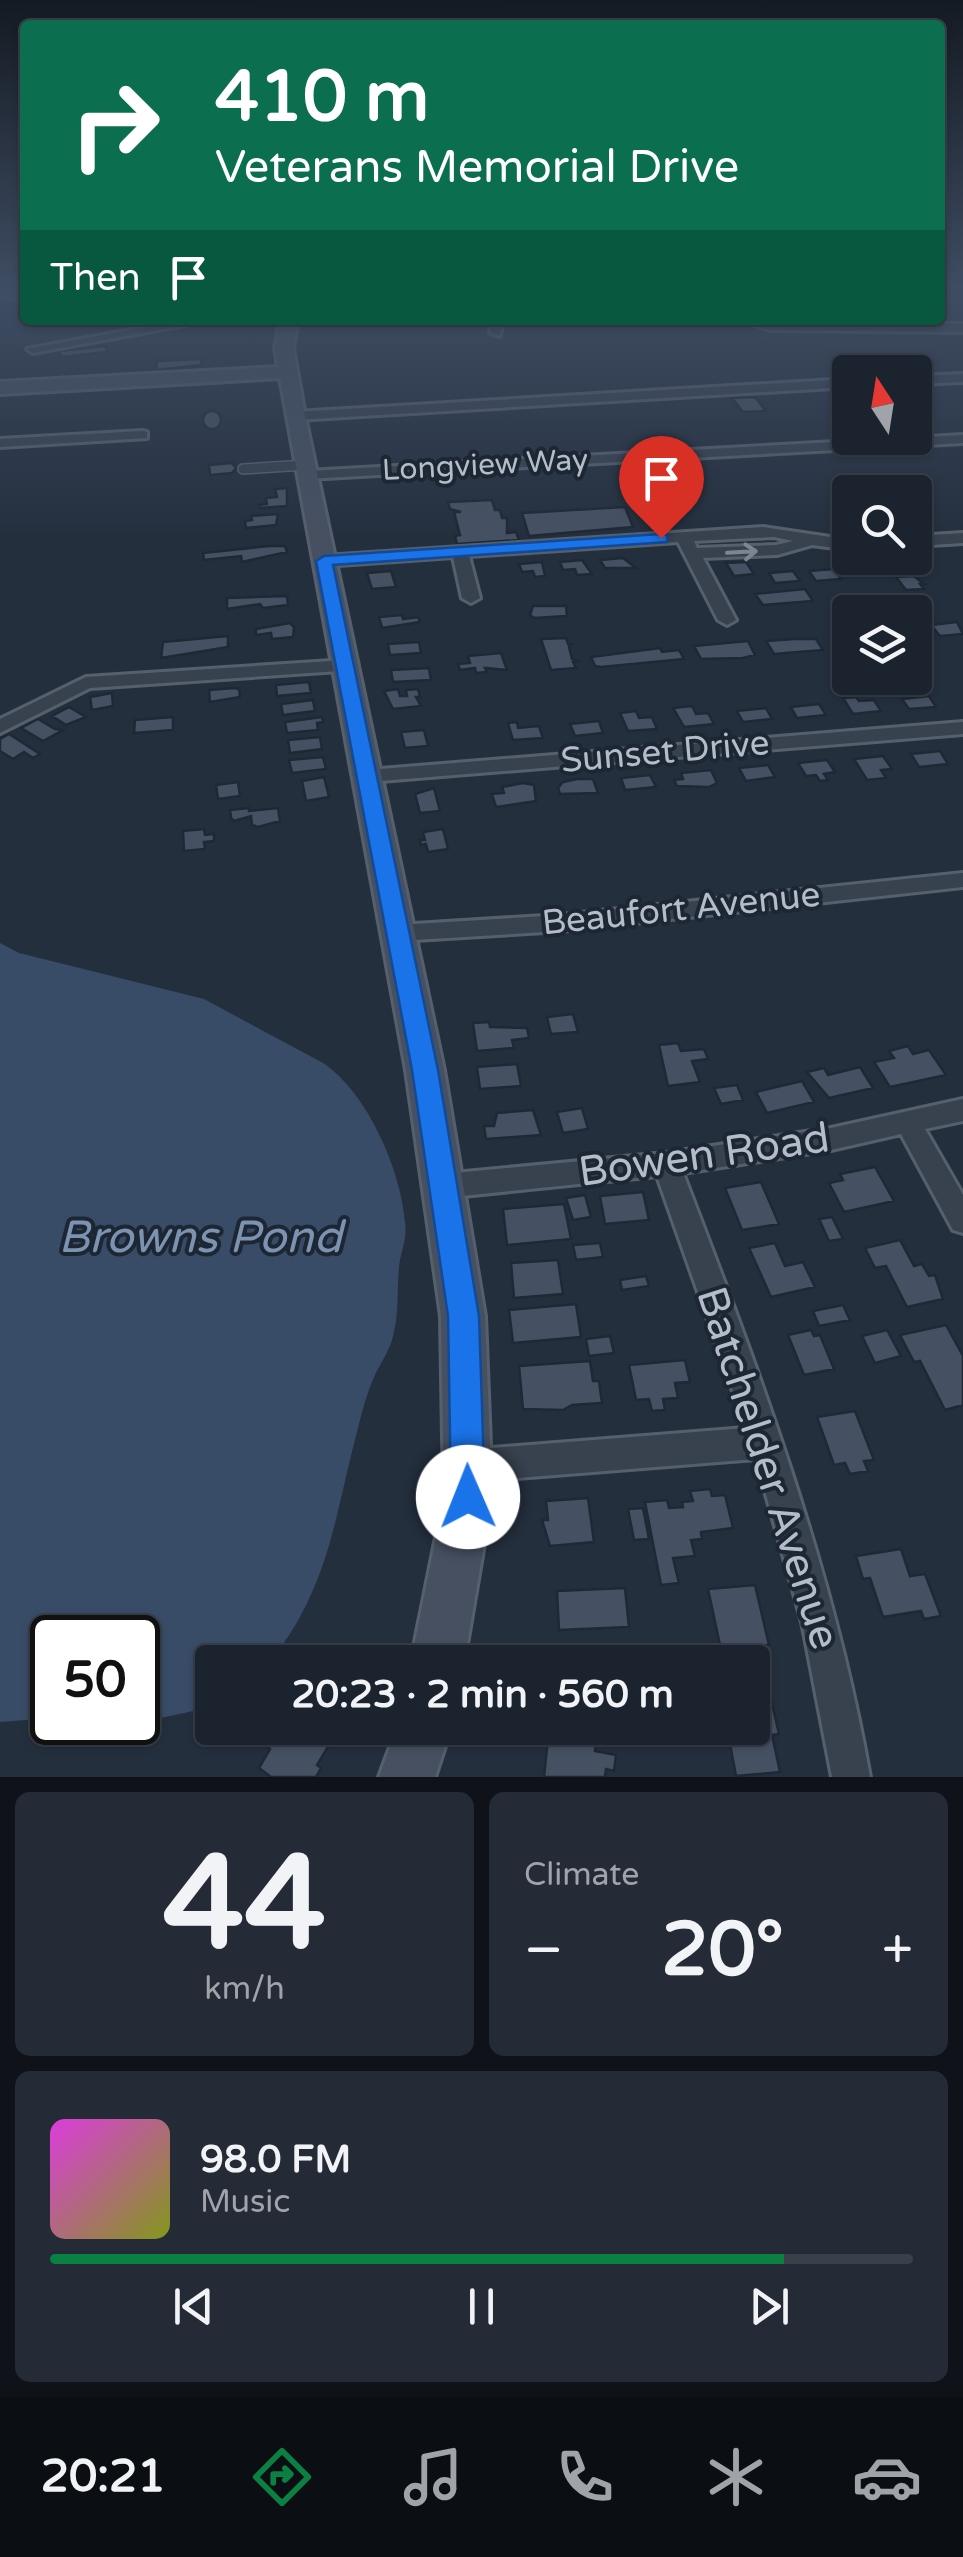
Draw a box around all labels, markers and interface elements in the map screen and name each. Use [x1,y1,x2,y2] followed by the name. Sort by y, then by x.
[215,56,429,140] text: 410 m
[50,60,180,190] icon: right
[215,141,739,195] text: Veterans Memorial Drive
[161,250,216,305] icon: arrive
[50,255,141,301] text: Then
[832,355,932,455] north arrow
[832,355,932,695] map controls
[619,436,704,539] pin
[381,441,589,489] street label: Longview Way
[634,451,689,506] icon: arrive
[832,475,932,575] button: search
[725,542,757,561] one-way arrow
[832,595,932,695] button: layers
[559,722,771,782] street label: Sunset Drive
[540,874,822,944] street label: Beaufort Avenue
[575,1112,833,1198] street label: Bowen Road
[58,1211,346,1265] water label: Browns Pond
[685,1280,851,1656] street label: Batchelder Avenue
[416,1445,520,1549] position arrow
[30,1615,160,1745] speed limit sign: 50
[291,1672,674,1718] text: 20:23 · 2 min · 560 m
[163,1827,326,1983] text: 44
[524,1856,639,1894] text: Climate
[661,1905,784,1995] text: 20°
[524,1918,563,1984] text: −
[882,1918,913,1984] text: +
[204,1970,285,2008] text: km/h
[200,2137,351,2183] text: 98.0 FM
[200,2183,290,2221] text: Music
[166,2279,221,2334] icon: previous
[454,2279,509,2334] icon: pause
[742,2279,797,2334] icon: next
[247,2442,317,2512] icon: directions
[398,2442,468,2512] icon: music
[550,2442,620,2512] icon: phone
[701,2442,771,2512] icon: climate
[852,2442,922,2512] icon: car
[41,2450,165,2504] text: 20:21

